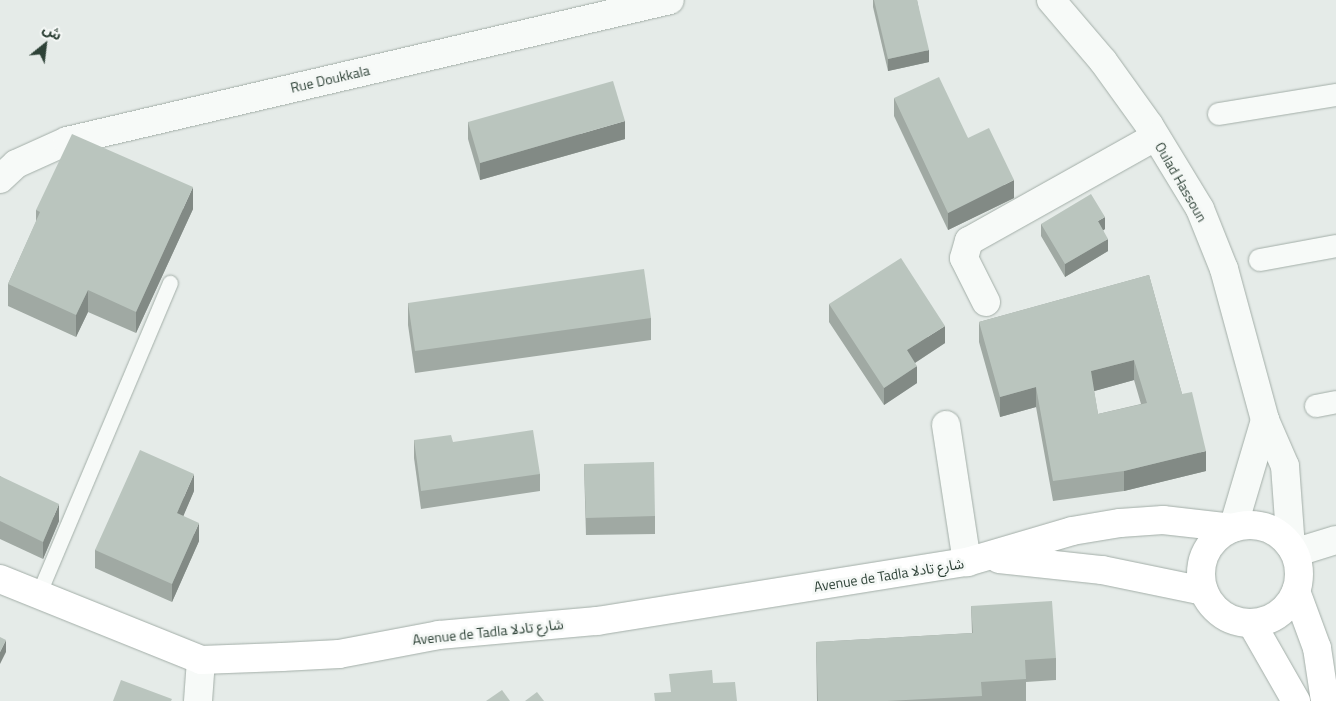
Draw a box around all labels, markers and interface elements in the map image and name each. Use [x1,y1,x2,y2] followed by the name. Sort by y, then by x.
[39,18,66,45] text: ش
[20,20,70,70] north arrow
[289,62,371,96] street label: Rue Doukkala
[1151,139,1211,225] street label: Oulad Hassoun
[813,555,965,595] street label: Avenue de Tadla شارع تادلا
[412,616,564,648] street label: Avenue de Tadla شارع تادلا

